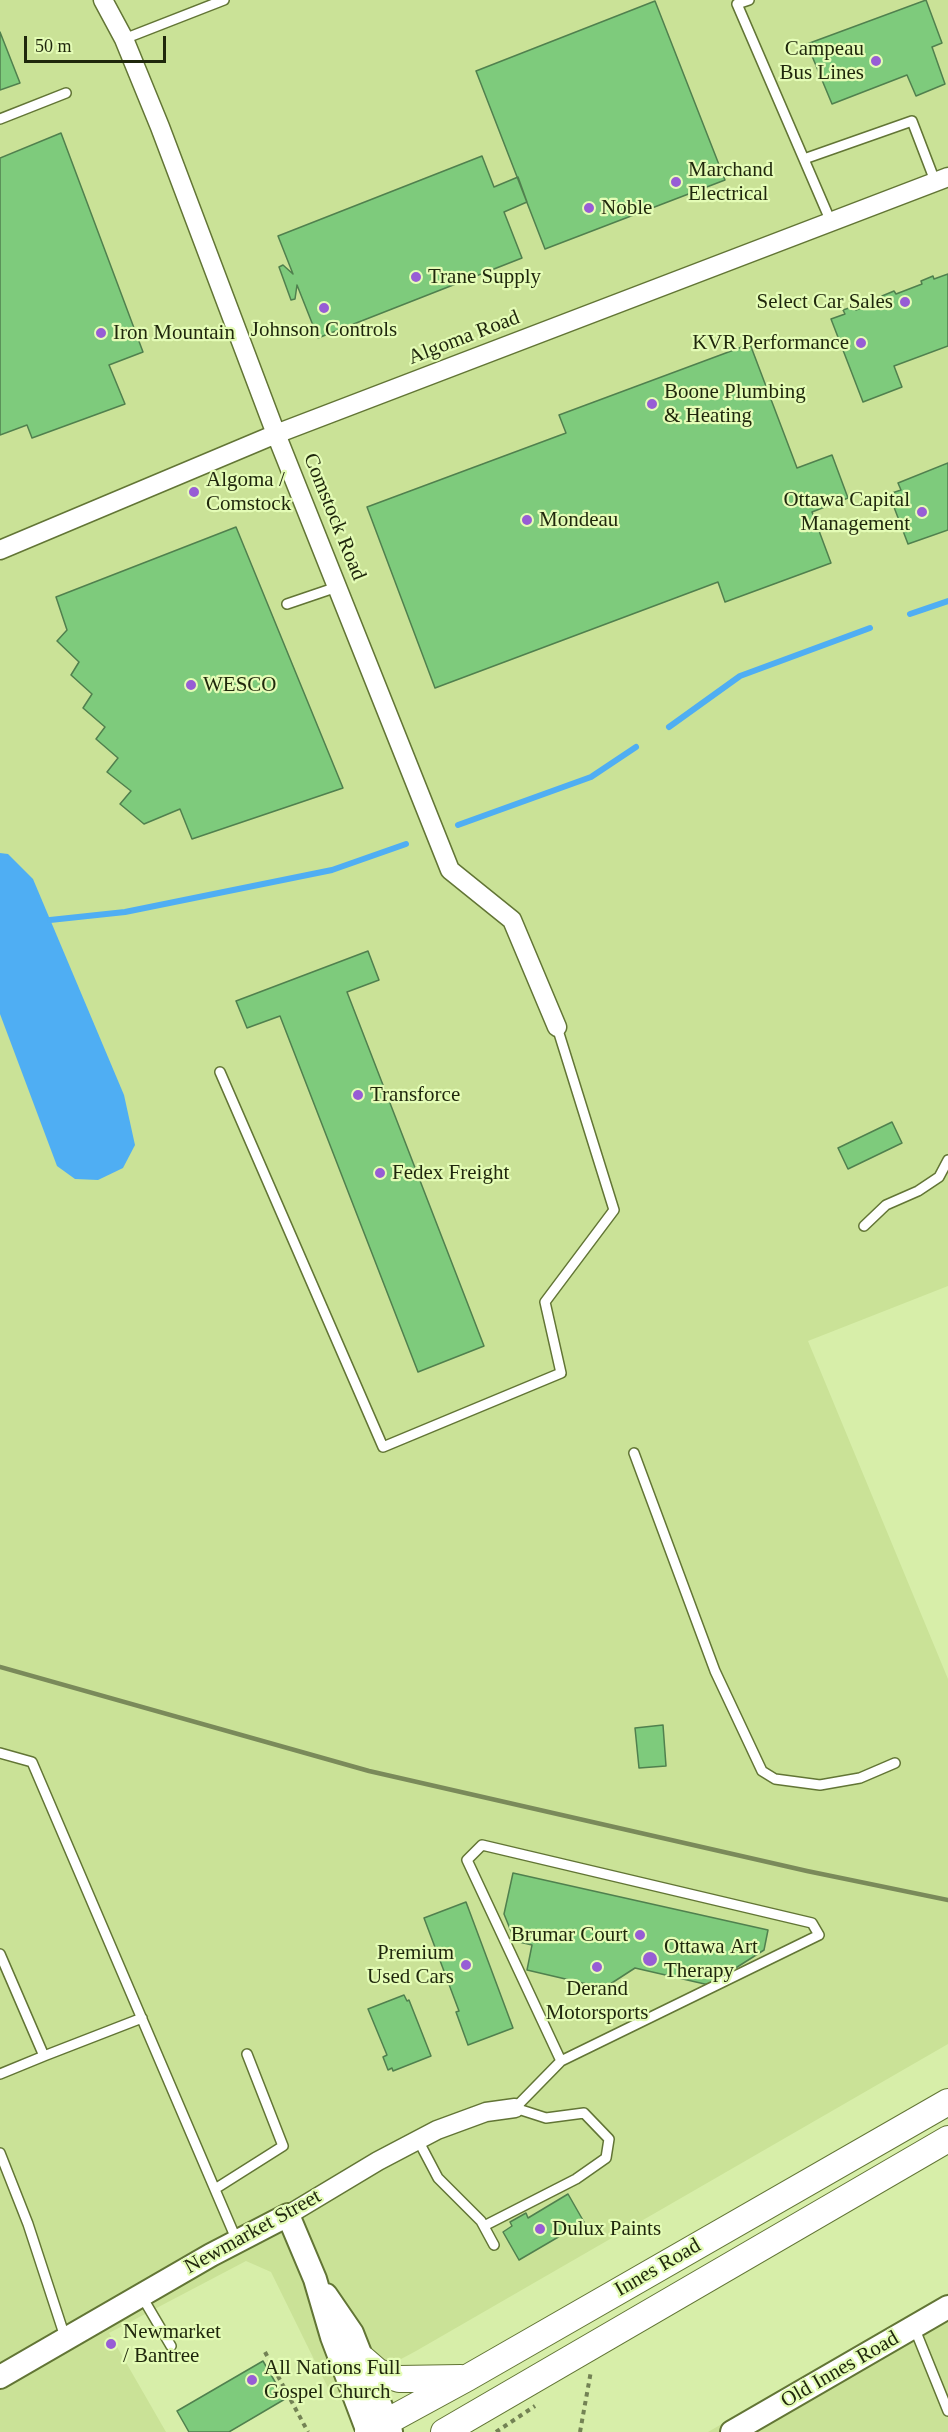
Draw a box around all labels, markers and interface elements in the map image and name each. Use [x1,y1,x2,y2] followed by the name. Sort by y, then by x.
[27,24,170,62] scale bar
[35,36,72,56] text: 50 m
[779,36,864,86] place label: Campeau Bus Lines
[869,54,883,68] marker: Campeau Bus Lines
[688,157,773,207] place label: Marchand Electrical
[669,175,683,189] marker: Marchand Electrical
[601,195,652,221] place label: Noble
[582,201,596,215] marker: Noble
[428,264,541,290] place label: Trane Supply
[409,270,423,284] marker: Trane Supply
[757,289,893,315] place label: Select Car Sales
[898,295,912,309] marker: Select Car Sales
[317,301,331,315] marker: Johnson Controls
[405,305,523,371] street label: Algoma Road
[251,317,397,343] place label: Johnson Controls
[113,320,235,346] place label: Iron Mountain
[94,326,108,340] marker: Iron Mountain
[692,330,849,356] place label: KVR Performance
[854,336,868,350] marker: KVR Performance
[664,379,806,429] place label: Boone Plumbing & Heating
[645,397,659,411] marker: Boone Plumbing & Heating
[297,450,371,584] street label: Comstock Road
[206,467,291,517] place label: Algoma / Comstock
[187,485,201,499] marker: Algoma / Comstock
[783,487,910,537] place label: Ottawa Capital Management
[915,505,929,519] marker: Ottawa Capital Management
[539,507,618,533] place label: Mondeau
[520,513,534,527] marker: Mondeau
[203,672,276,698] place label: WESCO
[184,678,198,692] marker: WESCO
[370,1082,460,1108] place label: Transforce
[351,1088,365,1102] marker: Transforce
[392,1160,509,1186] place label: Fedex Freight
[373,1166,387,1180] marker: Fedex Freight
[511,1922,628,1948] place label: Brumar Court
[633,1928,647,1942] marker: Brumar Court
[664,1934,758,1984] place label: Ottawa Art Therapy
[367,1940,454,1990] place label: Premium Used Cars
[641,1950,659,1968] marker: Ottawa Art Therapy
[459,1958,473,1972] marker: Premium Used Cars
[590,1960,604,1974] marker: Derand Motorsports
[546,1976,648,2026] place label: Derand Motorsports
[180,2184,326,2280] street label: Newmarket Street
[552,2216,661,2242] place label: Dulux Paints
[533,2222,547,2236] marker: Dulux Paints
[611,2233,705,2303] street label: Innes Road
[123,2319,221,2369] place label: Newmarket / Bantree
[777,2326,903,2414] street label: Old Innes Road
[104,2337,118,2351] marker: Newmarket / Bantree
[264,2355,401,2405] place label: All Nations Full Gospel Church
[245,2373,259,2387] marker: All Nations Full Gospel Church

